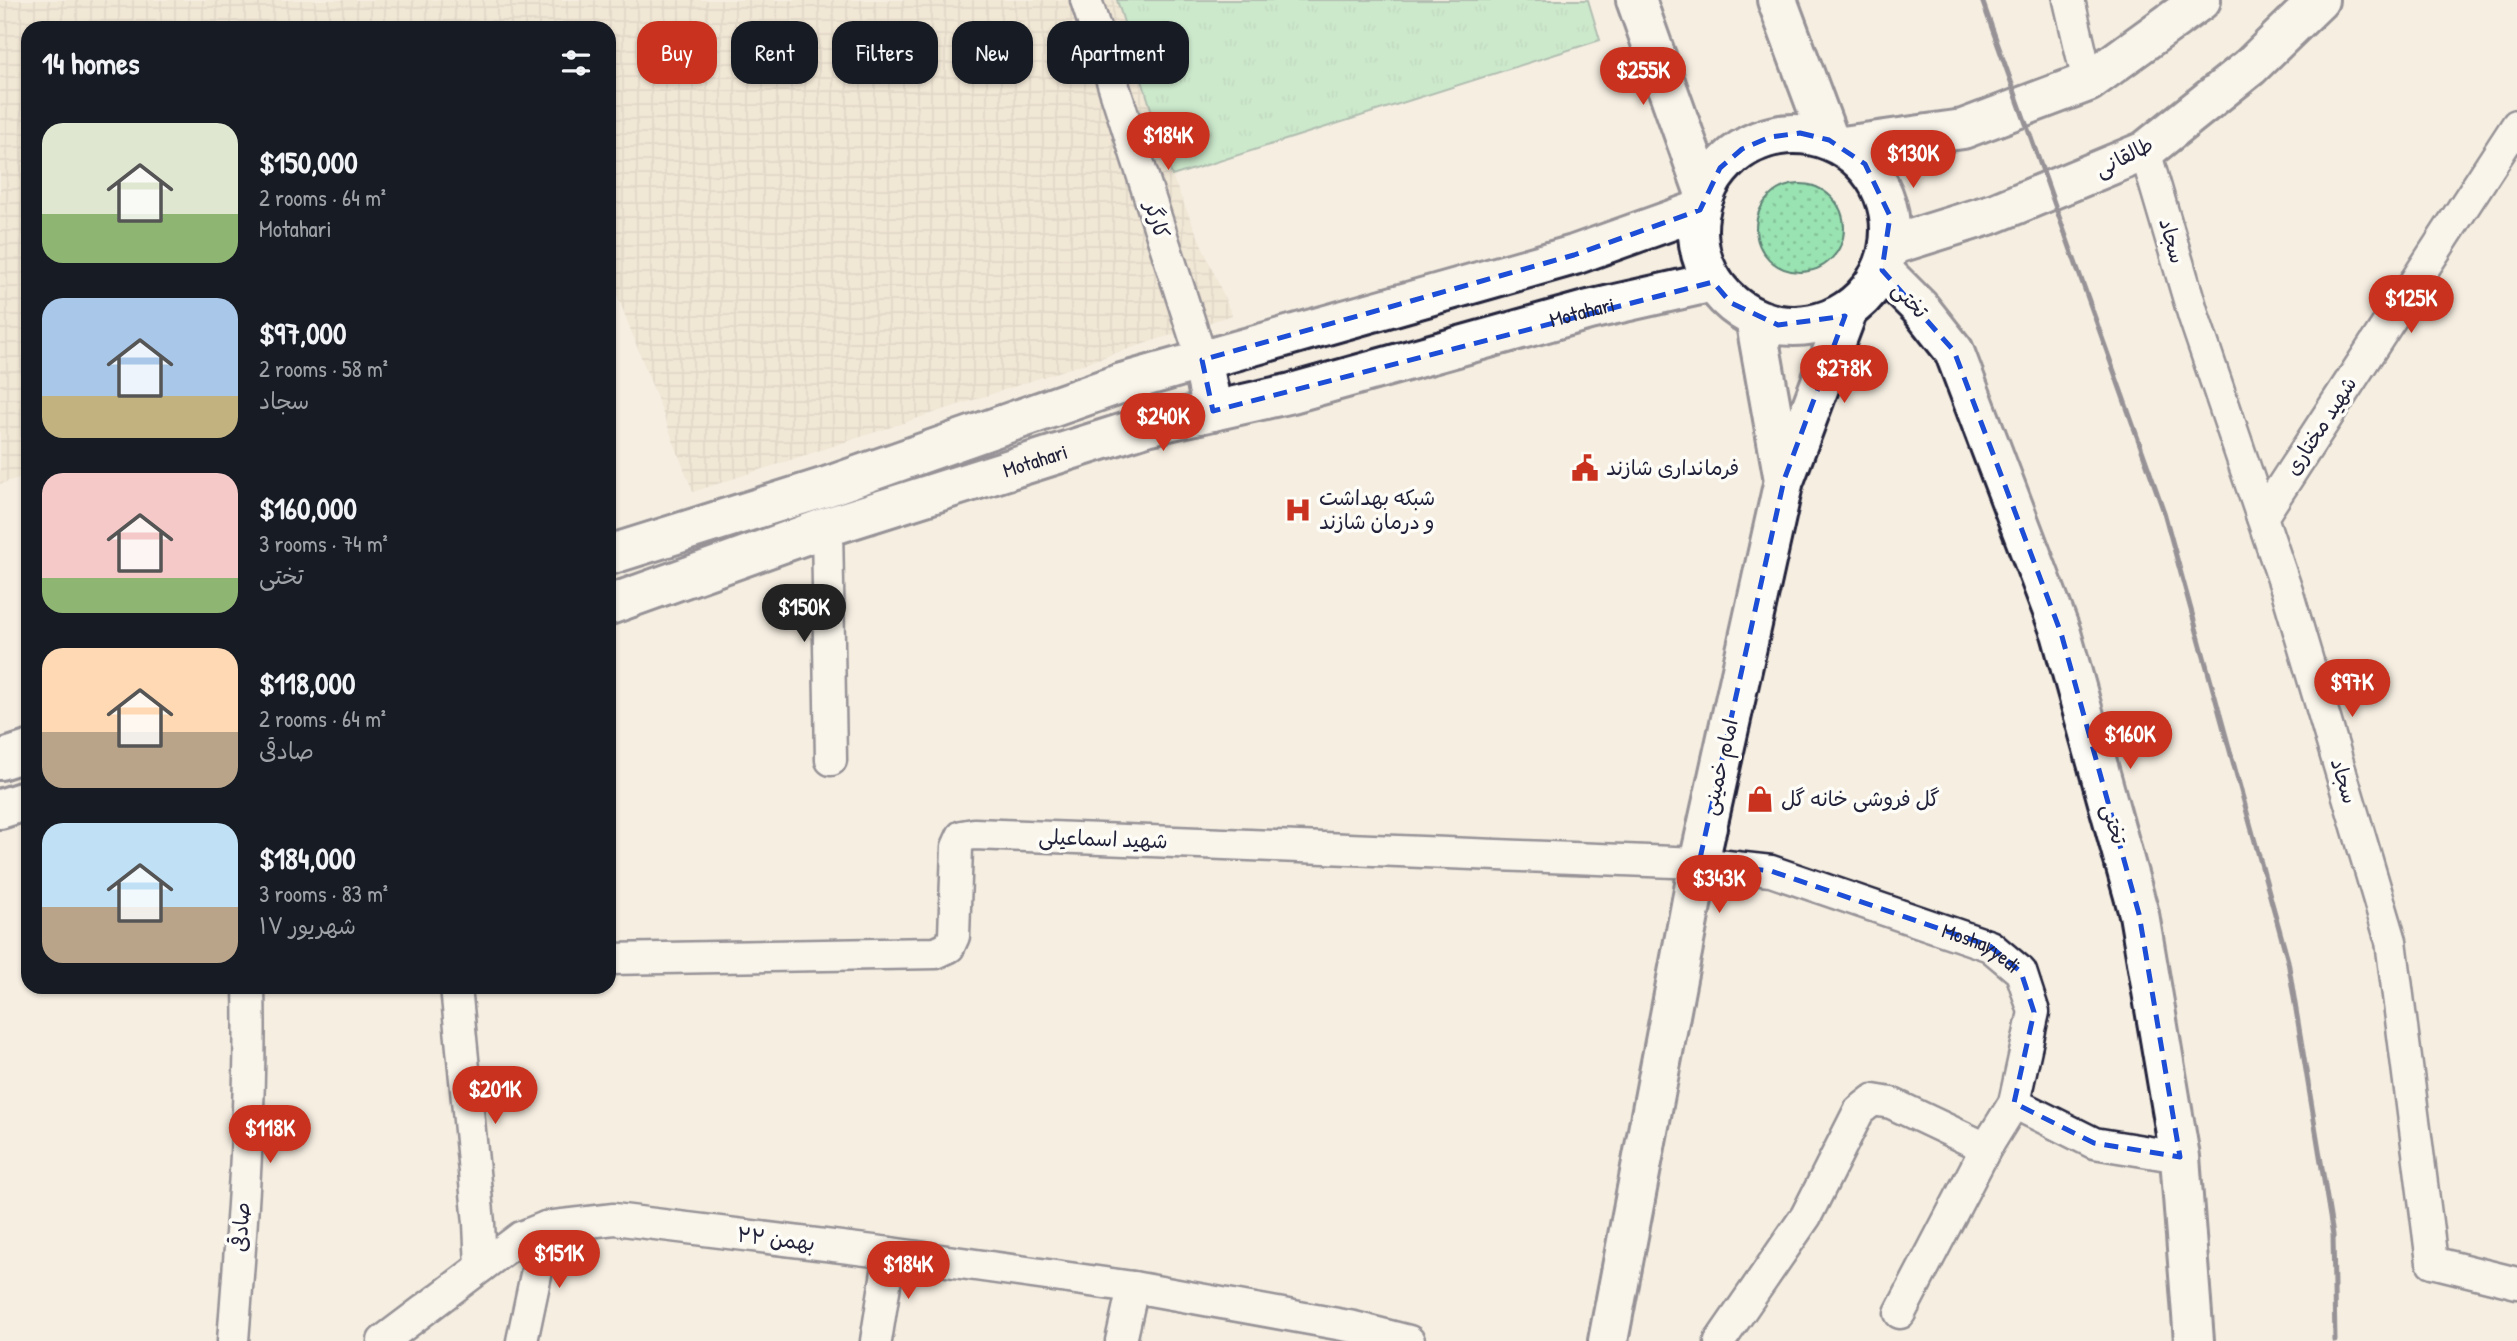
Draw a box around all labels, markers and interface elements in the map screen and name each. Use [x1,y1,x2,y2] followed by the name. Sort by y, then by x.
[637,21,717,84] chip: Buy
[731,21,818,84] chip: Rent
[832,21,938,84] chip: Filters
[952,21,1033,84] chip: New
[1047,21,1189,84] chip: Apartment
[42,43,140,83] text: 14 homes
[557,44,595,82] icon: filters
[1594,48,1692,107] pin: $255K
[1616,54,1670,85] text: $255K
[1119,113,1217,172] pin: $184K
[1143,119,1193,150] text: $184K
[2089,129,2158,184] street label: طالقانی
[1864,130,1962,190] pin: $130K
[1887,137,1939,168] text: $130K
[259,142,358,182] text: $150,000
[98,151,182,235] icon: home
[259,182,386,213] text: 2 rooms · 64 m²
[1137,196,1177,242] street label: کارگر
[259,213,332,244] text: Motahari
[2152,215,2193,267] street label: سجاد
[1886,275,1935,325] street label: تختی
[2362,276,2460,335] pin: $125K
[2385,282,2437,313] text: $125K
[1546,290,1617,334] street label: Motahari
[259,313,346,353] text: $97,000
[98,326,182,410] icon: home
[1795,346,1893,405] pin: $278K
[1816,352,1872,383] text: $278K
[259,353,388,384] text: 2 rooms · 58 m²
[2278,371,2363,481] street label: شهید مختاری
[259,385,309,416] text: سجاد
[1114,393,1212,453] pin: $240K
[1136,400,1190,431] text: $240K
[999,437,1071,484] street label: Motahari
[1570,453,1600,483] public building icon: فرمانداری شازند
[1606,453,1739,482] place label: فرمانداری شازند
[1319,483,1435,536] place label: شبکه بهداشت و درمان شازند
[259,488,357,528] text: $160,000
[1283,495,1313,525] hospital icon: شبکه بهداشت و درمان شازند
[98,501,182,585] icon: home
[259,528,388,559] text: 3 rooms · 74 m²
[259,560,304,591] text: تختی
[755,584,853,644] pin: $150K
[778,591,830,622] text: $150K
[2311,660,2393,719] pin: $97K
[259,663,355,703] text: $118,000
[2330,666,2374,697] text: $97K
[98,676,182,760] icon: home
[259,703,386,734] text: 2 rooms · 64 m²
[2081,712,2179,771] pin: $160K
[1694,716,1747,818] street label: امام خمینی
[2104,718,2156,749] text: $160K
[259,735,314,766] text: صادقی
[2324,755,2365,807] street label: سجاد
[1745,784,1775,814] shop icon: گل فروشی خانه گل
[1781,784,1940,813] place label: گل فروشی خانه گل
[2095,800,2134,848] street label: تختی
[1038,822,1168,855] street label: شهید اسماعیلی
[259,838,356,878] text: $184,000
[98,851,182,935] icon: home
[1670,856,1768,915] pin: $343K
[1693,862,1745,893] text: $343K
[259,878,388,909] text: 3 rooms · 83 m²
[259,910,356,941] text: ۱۷ شهریور
[1938,916,2027,979] street label: Moshayyedi
[446,1066,544,1126] pin: $201K
[468,1073,522,1104] text: $201K
[221,1106,319,1165] pin: $118K
[245,1112,295,1143] text: $118K
[224,1201,257,1253] street label: صادقی
[735,1219,817,1258] street label: ۲۲ بهمن
[510,1230,608,1290] pin: $151K
[534,1237,584,1268] text: $151K
[859,1242,957,1301] pin: $184K
[883,1248,933,1279] text: $184K

